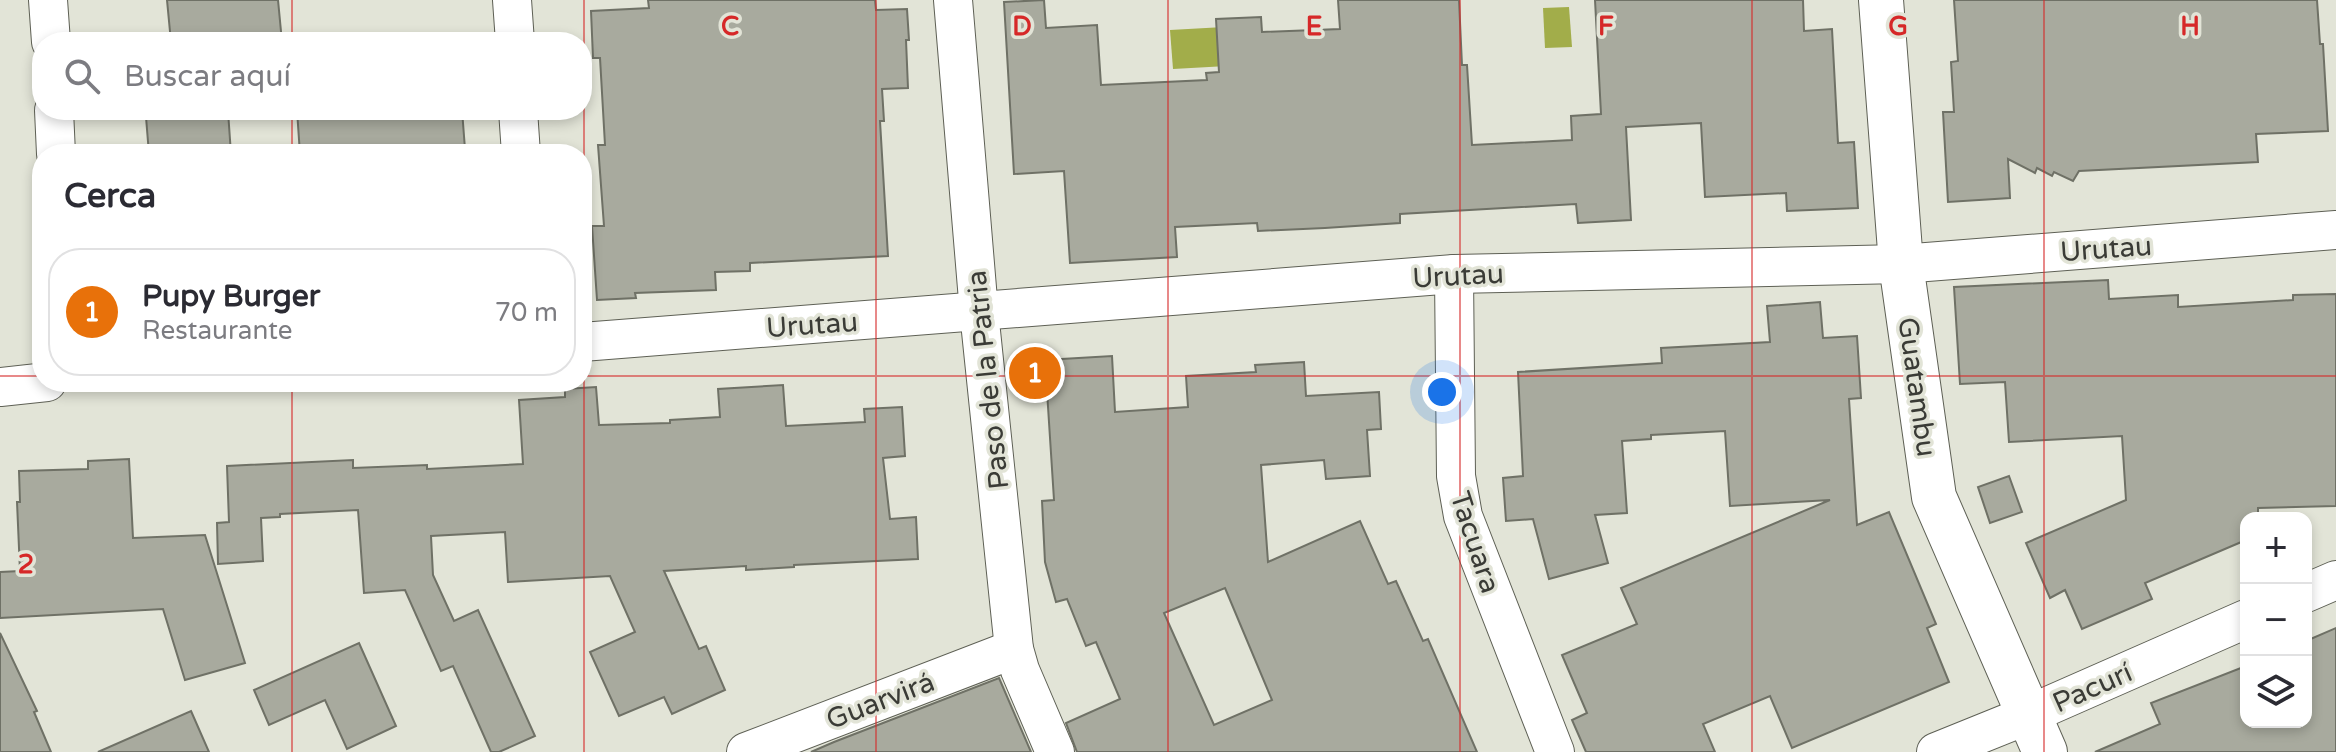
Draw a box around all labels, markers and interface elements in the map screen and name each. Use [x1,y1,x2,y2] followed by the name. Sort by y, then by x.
[721,11,739,42] text: C
[1012,11,1032,42] text: D
[1306,11,1322,42] text: E
[1598,11,1614,42] text: F
[1888,11,1908,42] text: G
[2180,11,2200,42] text: H
[32,32,592,120] search box
[60,54,104,98] icon: search
[124,58,291,95] text: Buscar aquí
[64,176,156,217] text: Cerca
[2059,229,2153,269] street label: Urutau
[1411,257,1505,295] street label: Urutau
[960,269,1016,491] street label: Paso de la Patria
[142,278,320,315] text: Pupy Burger
[84,297,100,328] text: 1
[495,297,558,328] text: 70 m
[765,305,859,345] street label: Urutau
[142,315,292,346] text: Restaurante
[1890,315,1944,459] street label: Guatambu
[1009,343,1061,403] pin: 1
[1422,372,1462,412] your location
[1443,487,1507,597] street label: Tacuara
[2240,512,2312,728] map controls
[2240,512,2312,584] button: +
[18,549,34,580] text: 2
[2240,584,2312,656] button: −
[2047,655,2137,720] street label: Pacurí
[2240,656,2312,728] button: layers
[822,665,939,737] street label: Guarvirá

